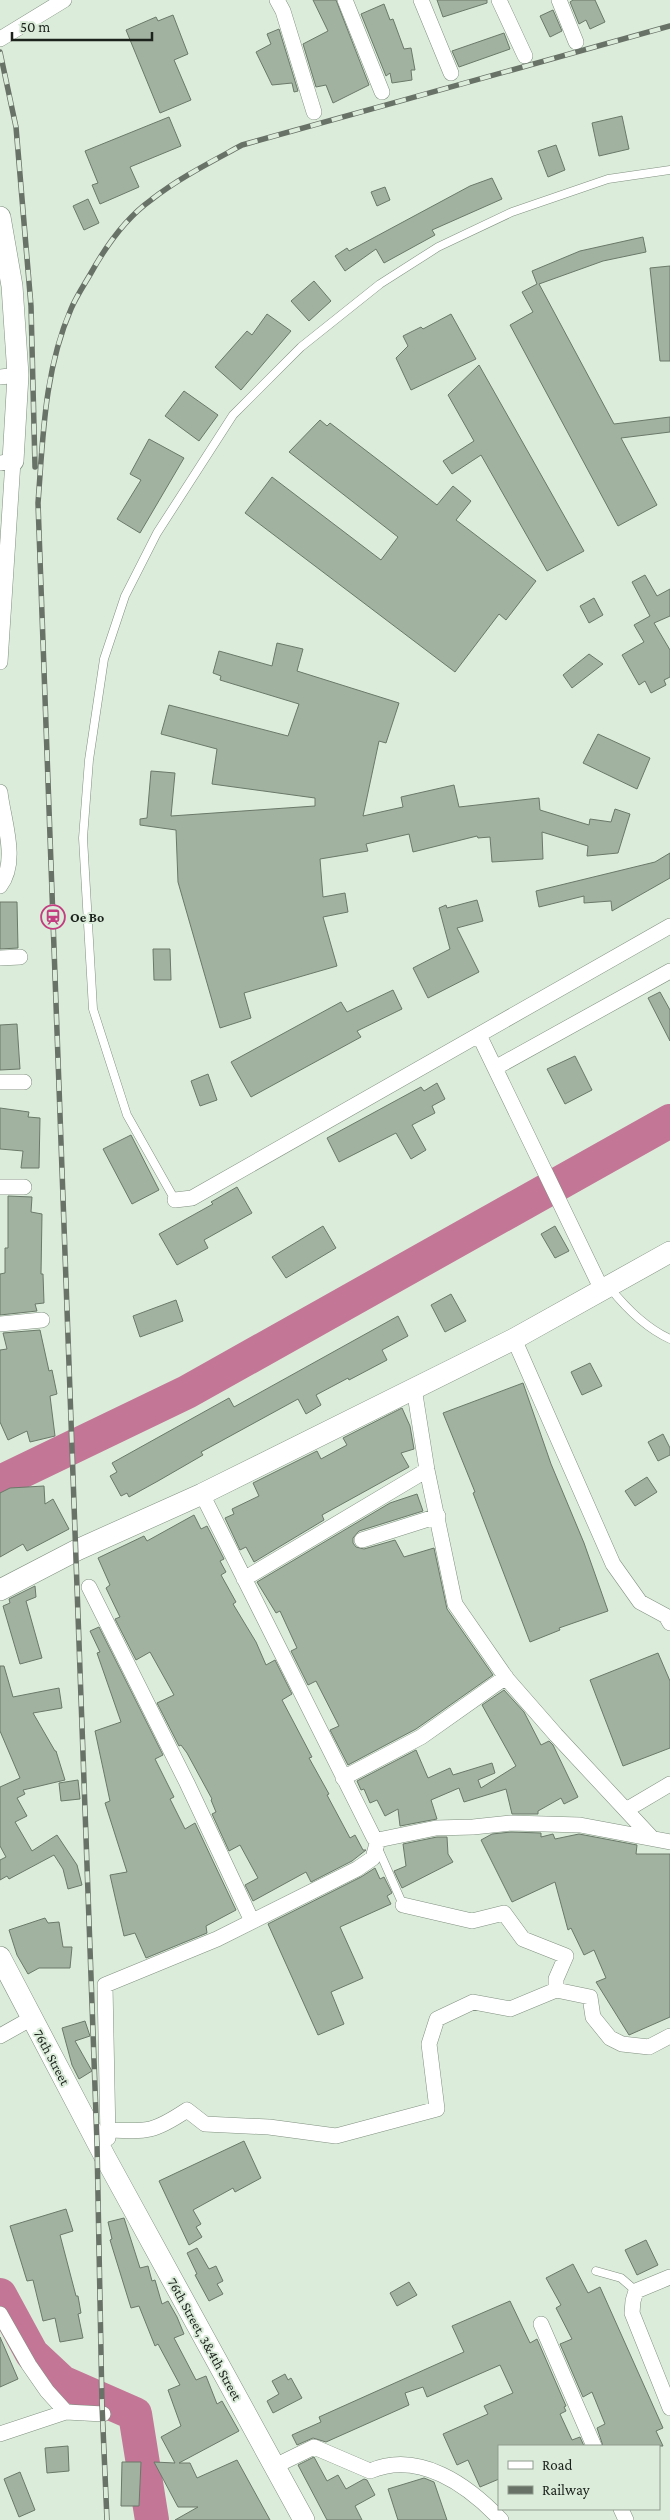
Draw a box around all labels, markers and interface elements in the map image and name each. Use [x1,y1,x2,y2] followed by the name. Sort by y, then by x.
[12,10,152,42] scale bar
[20,19,50,35] text: 50 m
[40,904,66,930] station icon: Oe Bo
[70,909,104,925] place label: Oe Bo
[31,2026,74,2088] street label: 76th Street
[165,2275,246,2403] street label: 76th Street, 3&4th Street
[498,2445,660,2510] legend
[542,2457,573,2473] text: Road
[542,2482,590,2499] text: Railway

